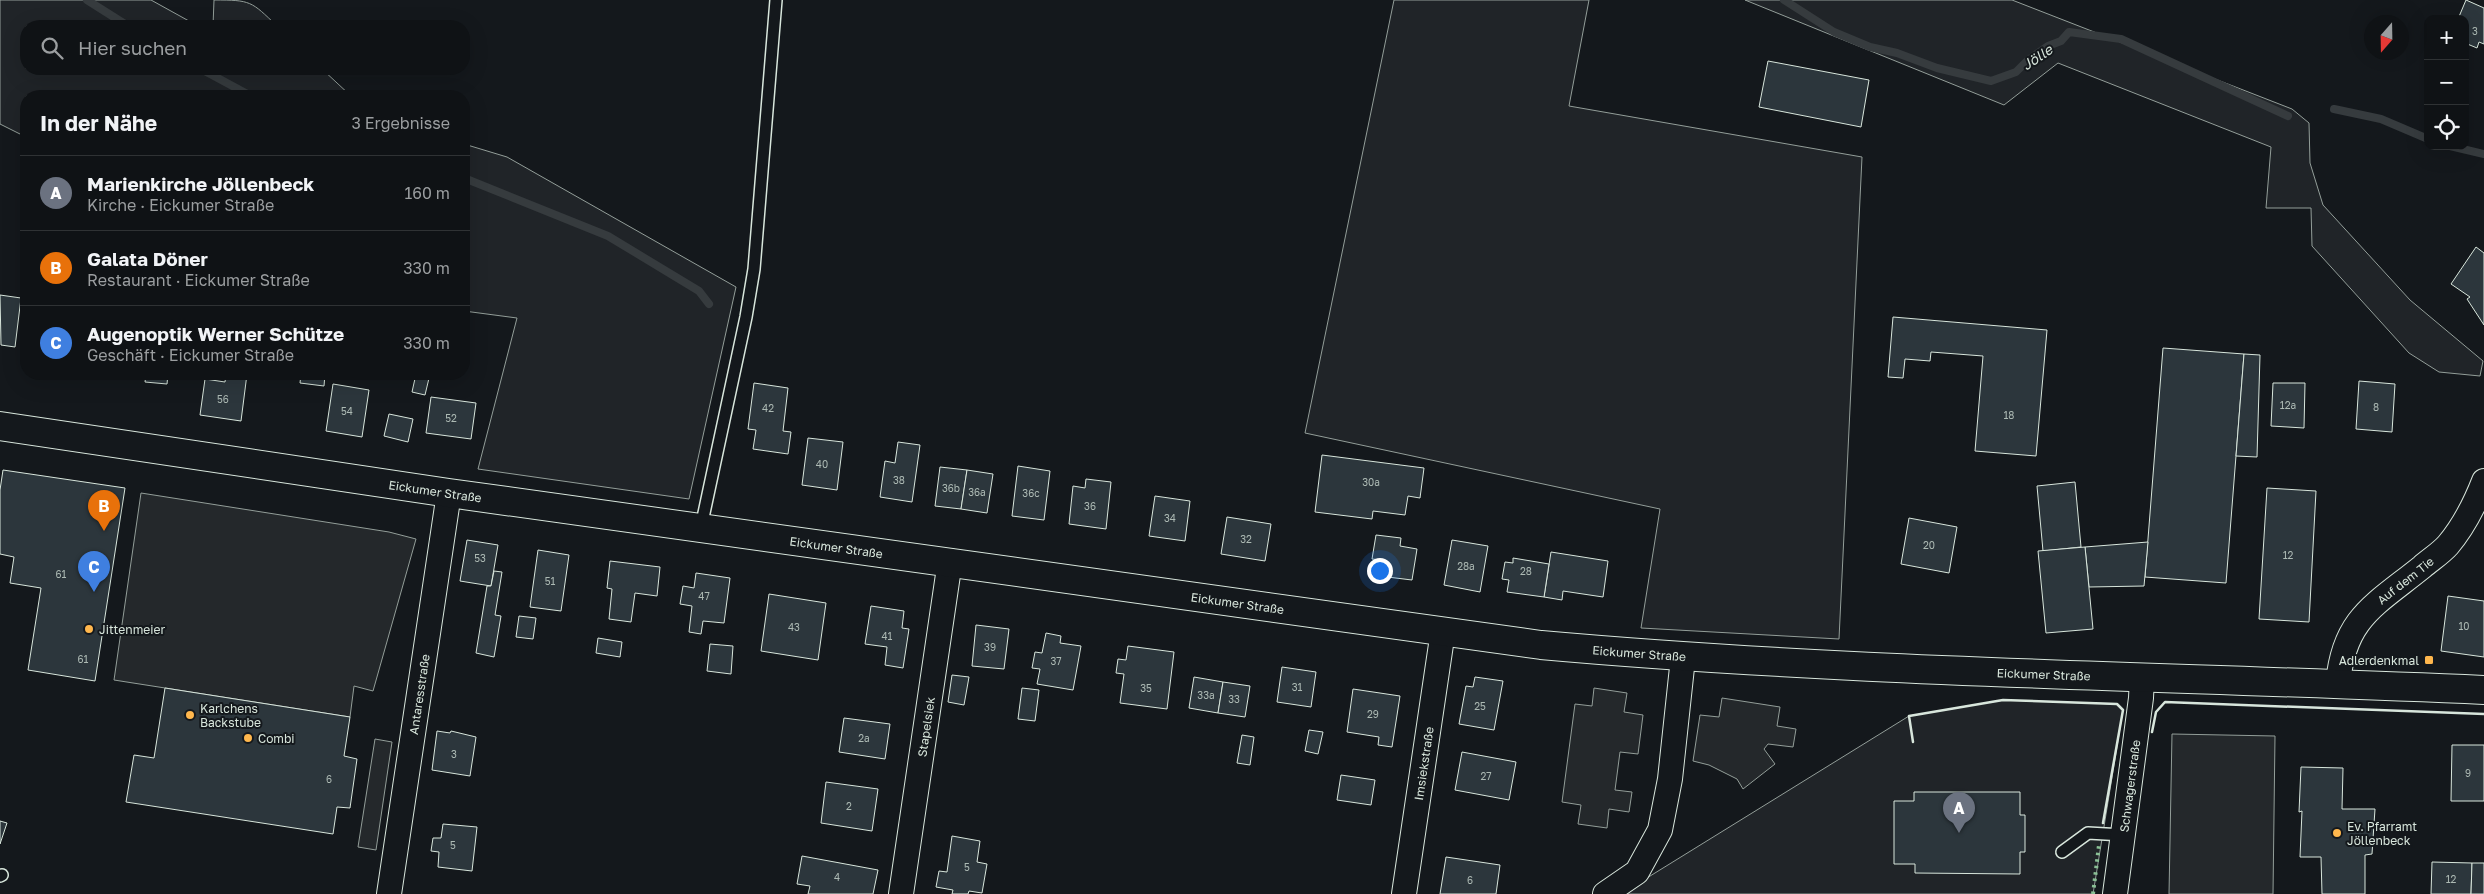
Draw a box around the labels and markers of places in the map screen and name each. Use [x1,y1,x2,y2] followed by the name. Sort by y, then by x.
[88,490,120,531] pin: B
[78,551,110,592] pin: C
[99,622,165,637] place label: Jittenmeier
[83,623,95,635] marker: Jittenmeier
[2339,653,2419,668] place label: Adlerdenkmal
[2423,654,2435,666] marker: Adlerdenkmal
[200,701,261,730] place label: Karlchens Backstube
[184,709,196,721] marker: Karlchens Backstube
[258,731,295,746] place label: Combi
[242,732,254,744] marker: Combi
[1943,792,1975,833] pin: A
[2347,819,2417,848] place label: Ev. Pfarramt Jöllenbeck
[2331,827,2343,839] marker: Ev. Pfarramt Jöllenbeck

